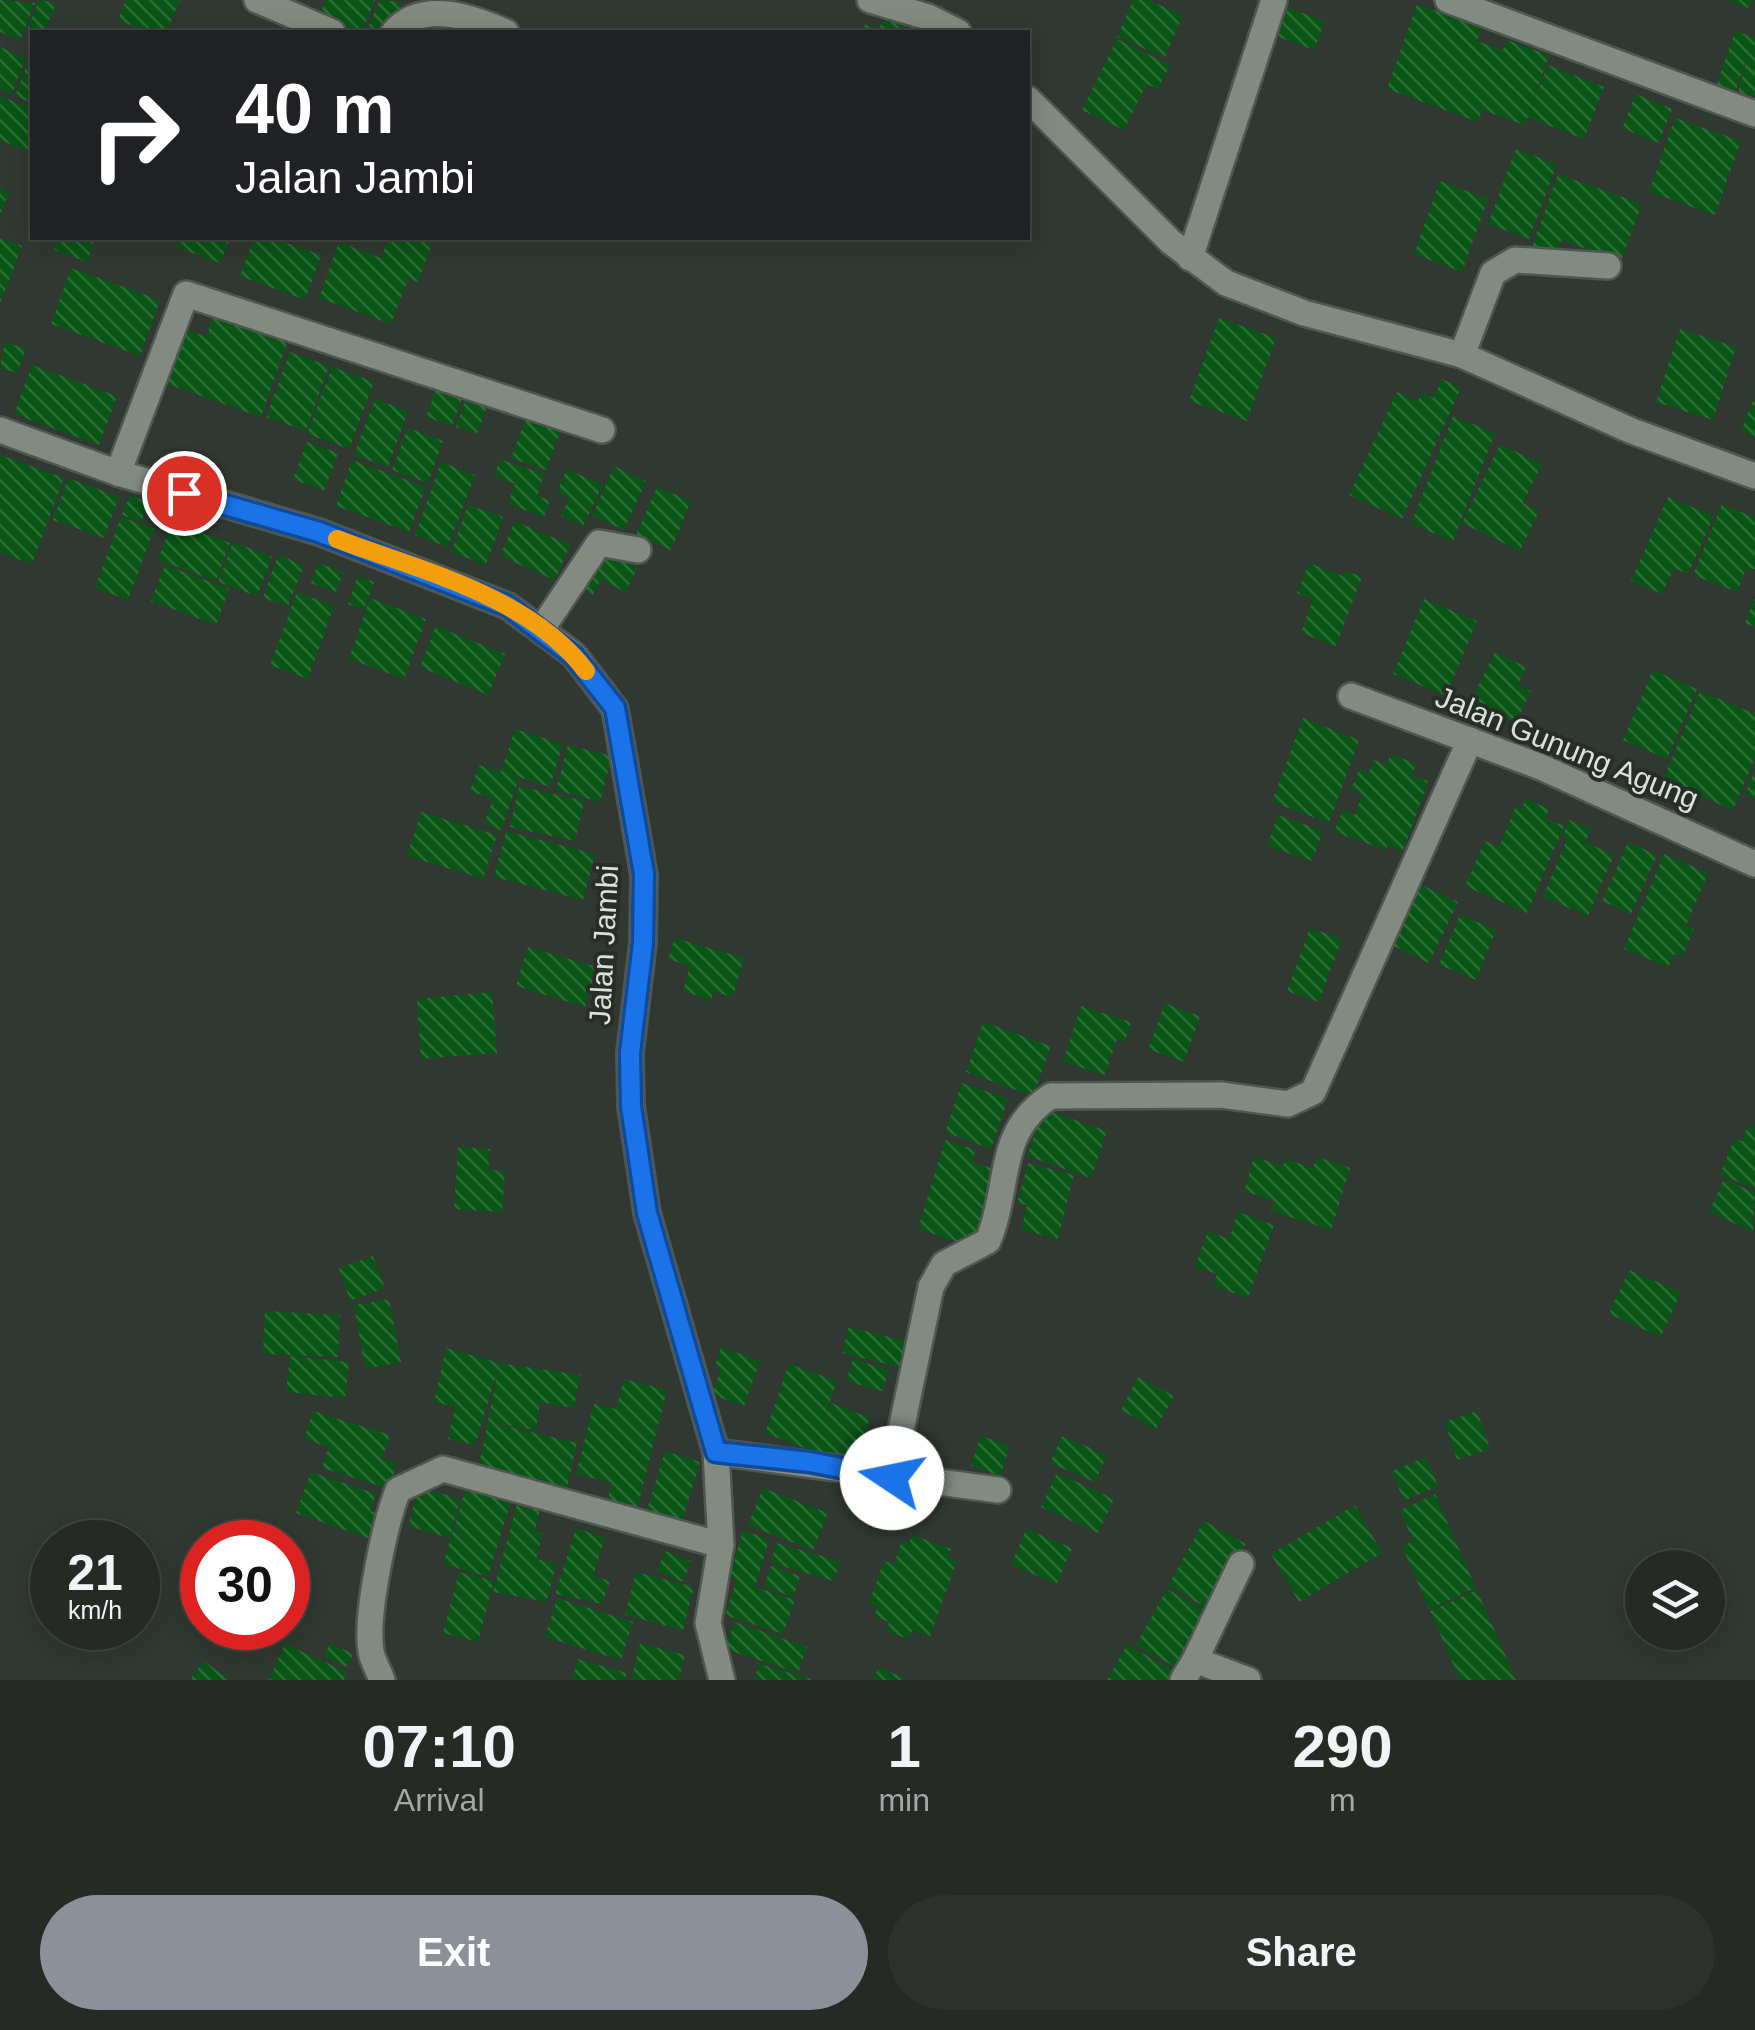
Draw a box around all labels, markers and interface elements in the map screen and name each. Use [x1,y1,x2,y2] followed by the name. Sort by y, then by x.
[70,70,200,200] icon: right
[235,70,395,148] text: 40 m
[235,152,475,203] text: Jalan Jambi
[142,451,227,536] pin
[157,466,212,521] icon: arrive
[1431,680,1703,815] street label: Jalan Gunung Agung
[583,864,624,1026] street label: Jalan Jambi
[840,1426,944,1530] position arrow
[180,1520,310,1650] speed limit sign: 30
[67,1545,123,1601] text: 21
[1625,1550,1725,1650] map controls
[1625,1550,1725,1650] button: layers
[68,1596,122,1624] text: km/h
[362,1713,516,1780] text: 07:10
[887,1713,921,1780] text: 1
[1292,1713,1393,1780] text: 290
[394,1782,485,1818] text: Arrival
[878,1782,930,1818] text: min
[1329,1782,1356,1818] text: m
[40,1895,868,2010] button: Exit
[888,1895,1715,2010] button: Share

